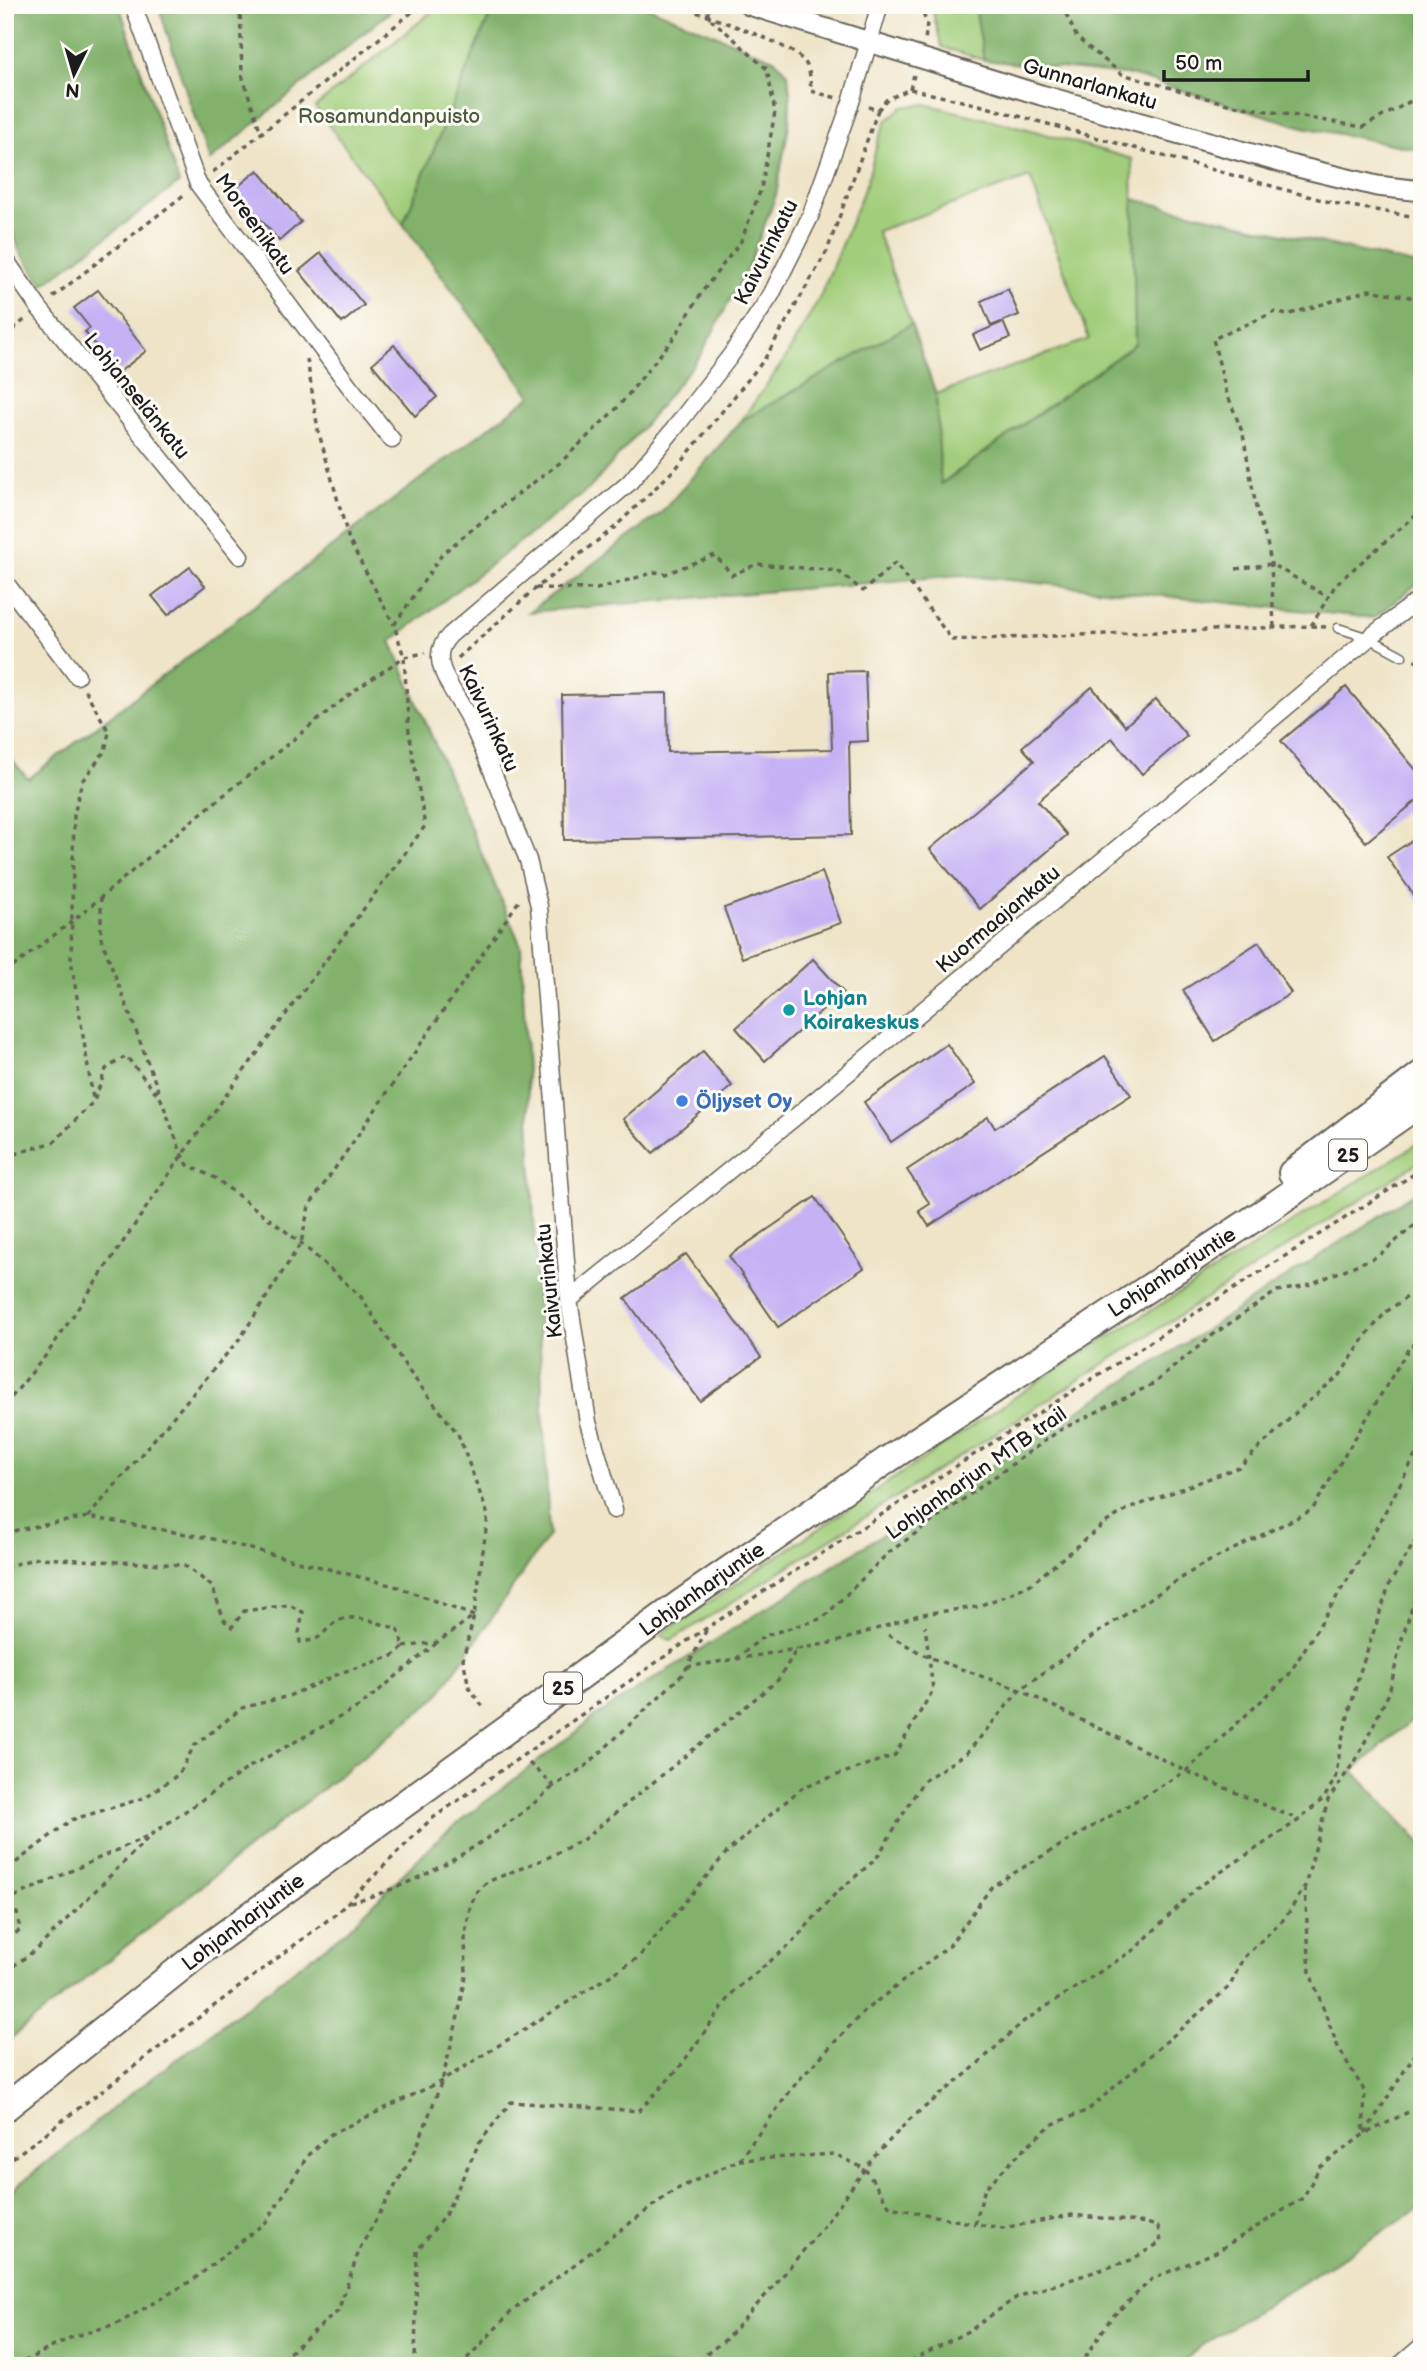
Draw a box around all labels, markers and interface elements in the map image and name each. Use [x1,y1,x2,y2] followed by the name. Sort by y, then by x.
[38,38,108,108] north arrow
[1164,38,1308,82] scale bar
[1175,51,1222,76] text: 50 m
[1020,53,1160,116] street label: Gunnarlankatu
[65,77,81,102] text: N
[298,104,480,129] park label: Rosamundanpuisto
[210,169,300,280] street label: Moreenikatu
[729,195,804,309] street label: Kaivurinkatu
[78,328,195,464] street label: Lohjanselänkatu
[453,661,524,776] street label: Kaivurinkatu
[931,860,1065,978] street label: Kuormaajankatu
[803,986,919,1035] place label: Lohjan Koirakeskus
[781,1002,797,1018] marker: Lohjan Koirakeskus
[696,1089,792,1114] place label: Öljyset Oy
[674,1093,690,1109] marker: Öljyset Oy
[1329,1140,1367,1170] road number: 25
[531,1222,568,1340] street label: Kaivurinkatu
[1104,1222,1241,1323] street label: Lohjanharjuntie
[881,1402,1071,1545] street label: Lohjanharjun MTB trail
[635,1537,770,1642] street label: Lohjanharjuntie
[544,1672,582,1704] road number: 25
[177,1868,310,1977] street label: Lohjanharjuntie

